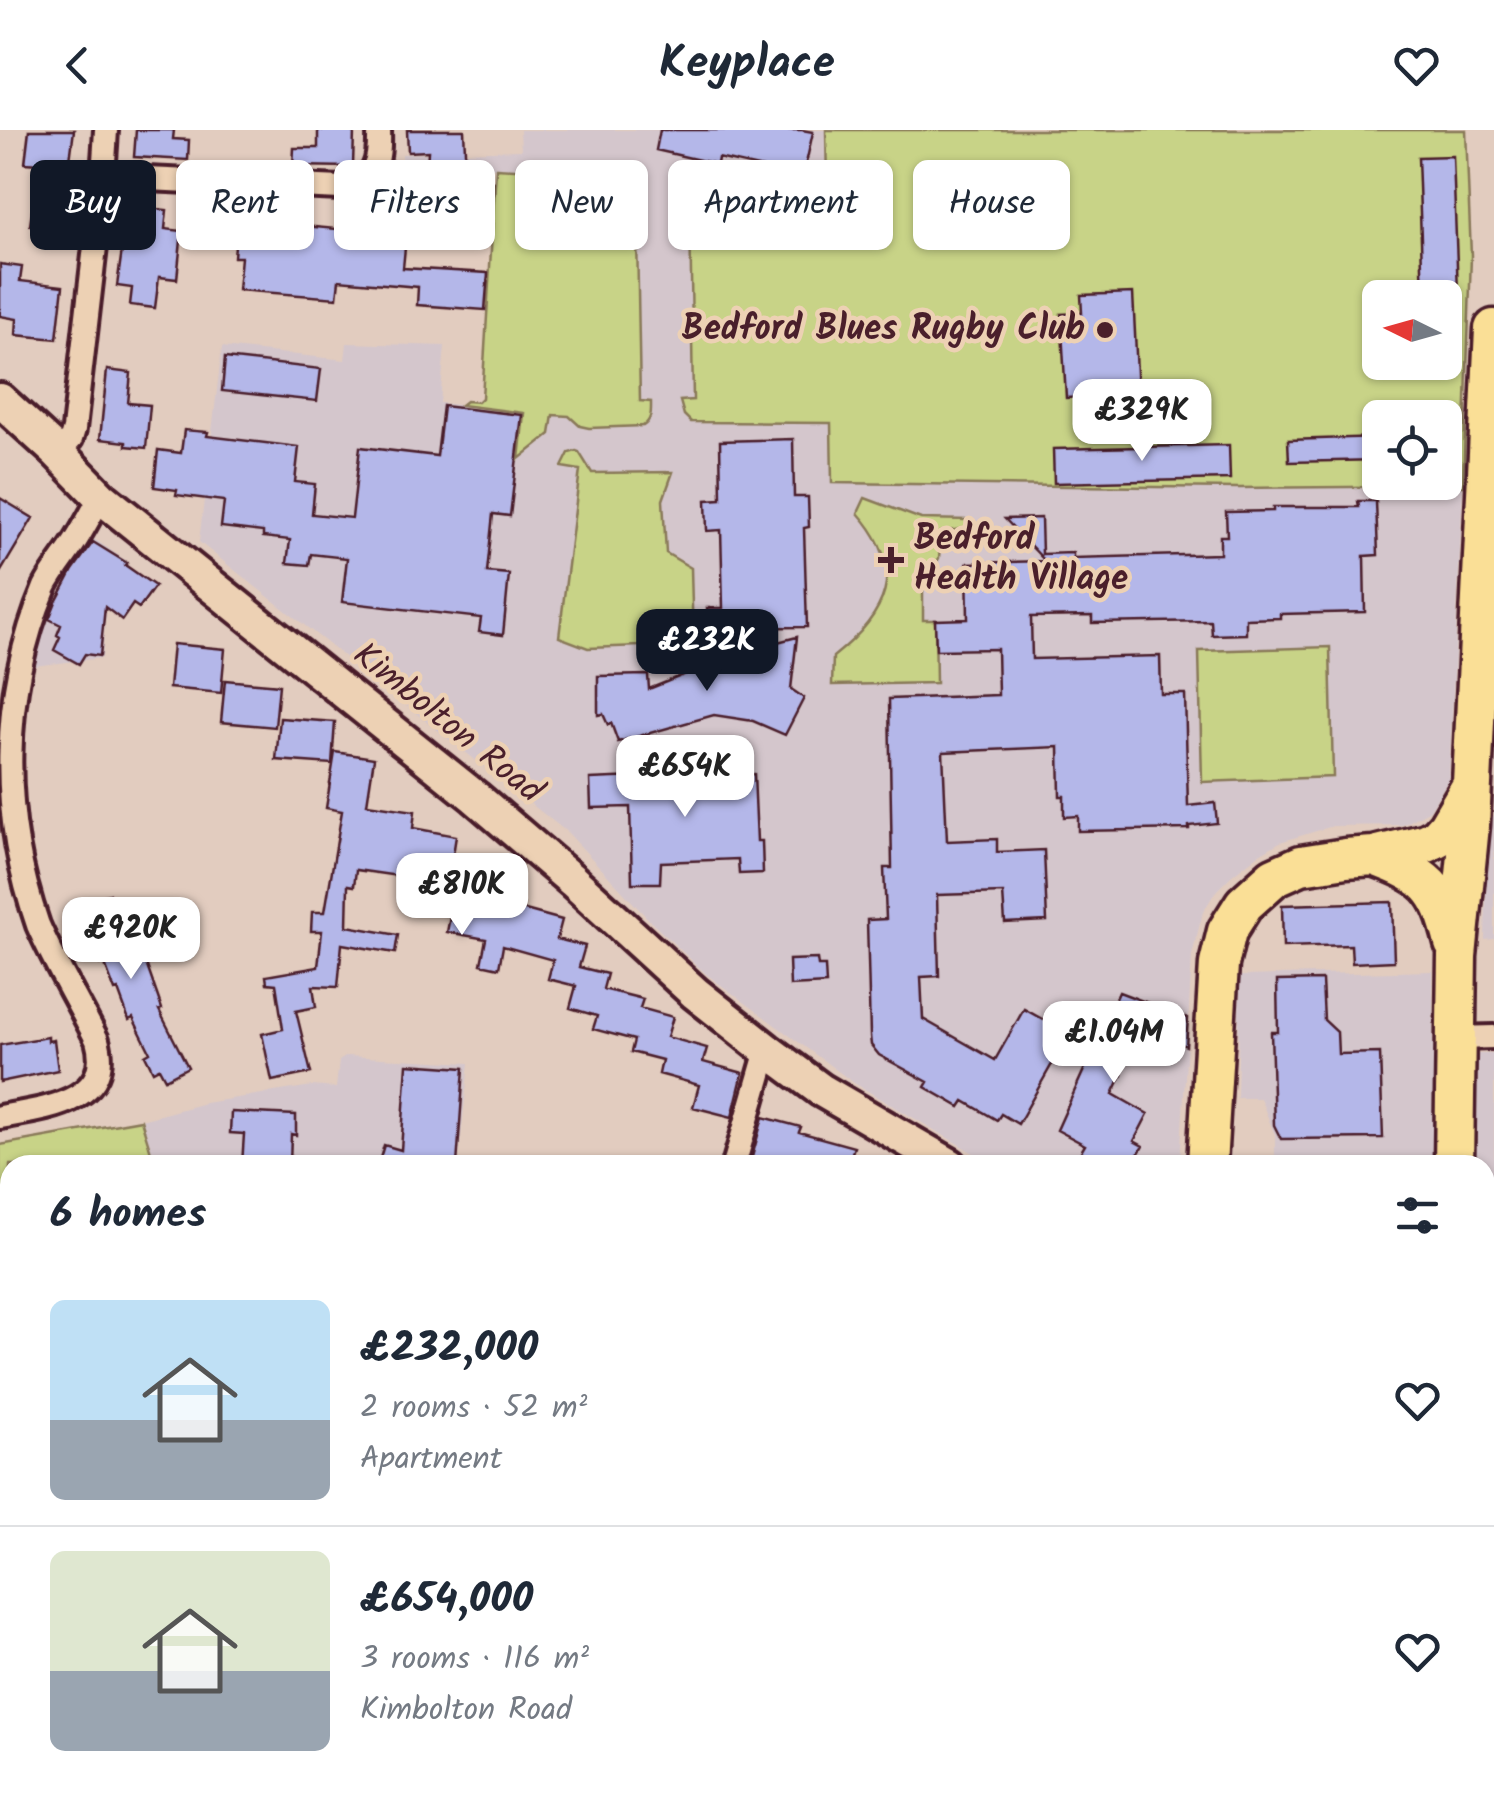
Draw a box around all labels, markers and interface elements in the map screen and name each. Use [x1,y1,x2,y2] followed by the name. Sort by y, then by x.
[659,29,835,101] text: Keyplace
[50,38,105,93] icon: back
[1389,38,1444,93] icon: heart
[30,160,156,250] chip: Buy
[176,160,314,250] chip: Rent
[334,160,495,250] chip: Filters
[515,160,648,250] chip: New
[668,160,893,250] chip: Apartment
[913,160,1070,250] chip: House
[1362,280,1462,380] north arrow
[1362,280,1462,500] map controls
[682,302,1085,358] place label: Bedford Blues Rugby Club
[1094,319,1116,341] marker: Bedford Blues Rugby Club
[1072,379,1212,464] pin: £329K
[1094,386,1190,437] text: £329K
[1362,400,1462,500] button: locate
[914,512,1128,608] place label: Bedford Health Village
[878,547,904,573] marker: Bedford Health Village
[637,609,777,694] pin: £232K
[658,616,756,667] text: £232K
[339,629,556,820] street label: Kimbolton Road
[615,735,755,820] pin: £654K
[638,742,732,793] text: £654K
[392,853,532,938] pin: £810K
[418,860,506,911] text: £810K
[61,897,201,982] pin: £920K
[84,904,178,955] text: £920K
[1033,1001,1195,1086] pin: £1.04M
[1065,1008,1163,1059] text: £1.04M
[50,1182,206,1249] text: 6 homes
[1390,1188,1445,1243] icon: filters
[360,1316,538,1383] text: £232,000
[130,1340,250,1460] icon: home
[1390,1373,1445,1428] icon: heart
[360,1383,587,1434] text: 2 rooms · 52 m²
[360,1434,502,1485] text: Apartment
[360,1567,533,1634] text: £654,000
[130,1591,250,1711] icon: home
[1390,1624,1445,1679] icon: heart
[360,1634,589,1685] text: 3 rooms · 116 m²
[360,1685,572,1736] text: Kimbolton Road

